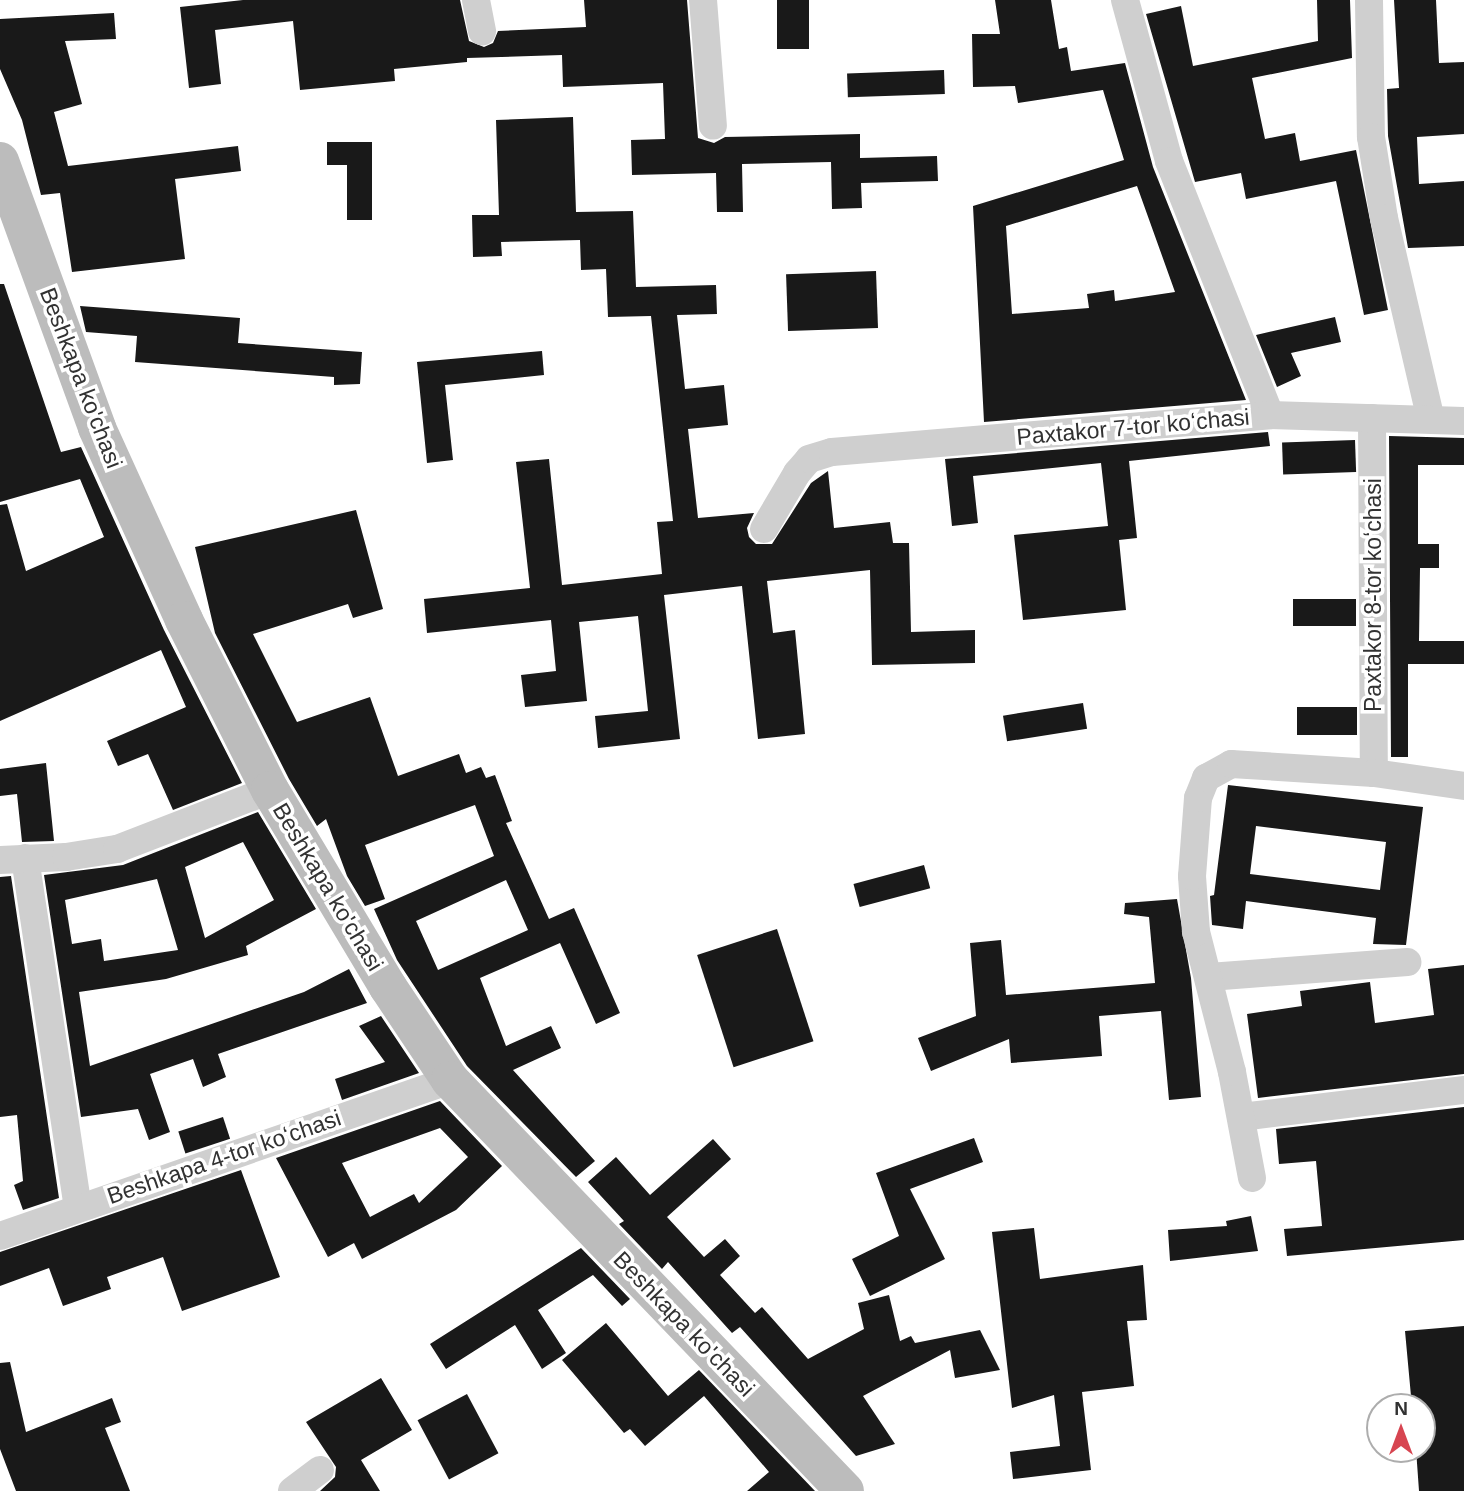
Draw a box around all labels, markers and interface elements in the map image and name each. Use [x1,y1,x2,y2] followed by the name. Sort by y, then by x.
[34,284,128,472] street label: Beshkapa ko'chasi
[1015,403,1251,451] street label: Paxtakor 7-tor koʻchasi
[1359,478,1387,712] street label: Paxtakor 8-tor koʻchasi
[267,798,389,976] street label: Beshkapa ko'chasi
[103,1104,345,1210] street label: Beshkapa 4-tor koʻchasi
[608,1246,760,1402] street label: Beshkapa ko'chasi
[1366,1393,1436,1463] north arrow
[1394,1398,1408,1419] text: N

